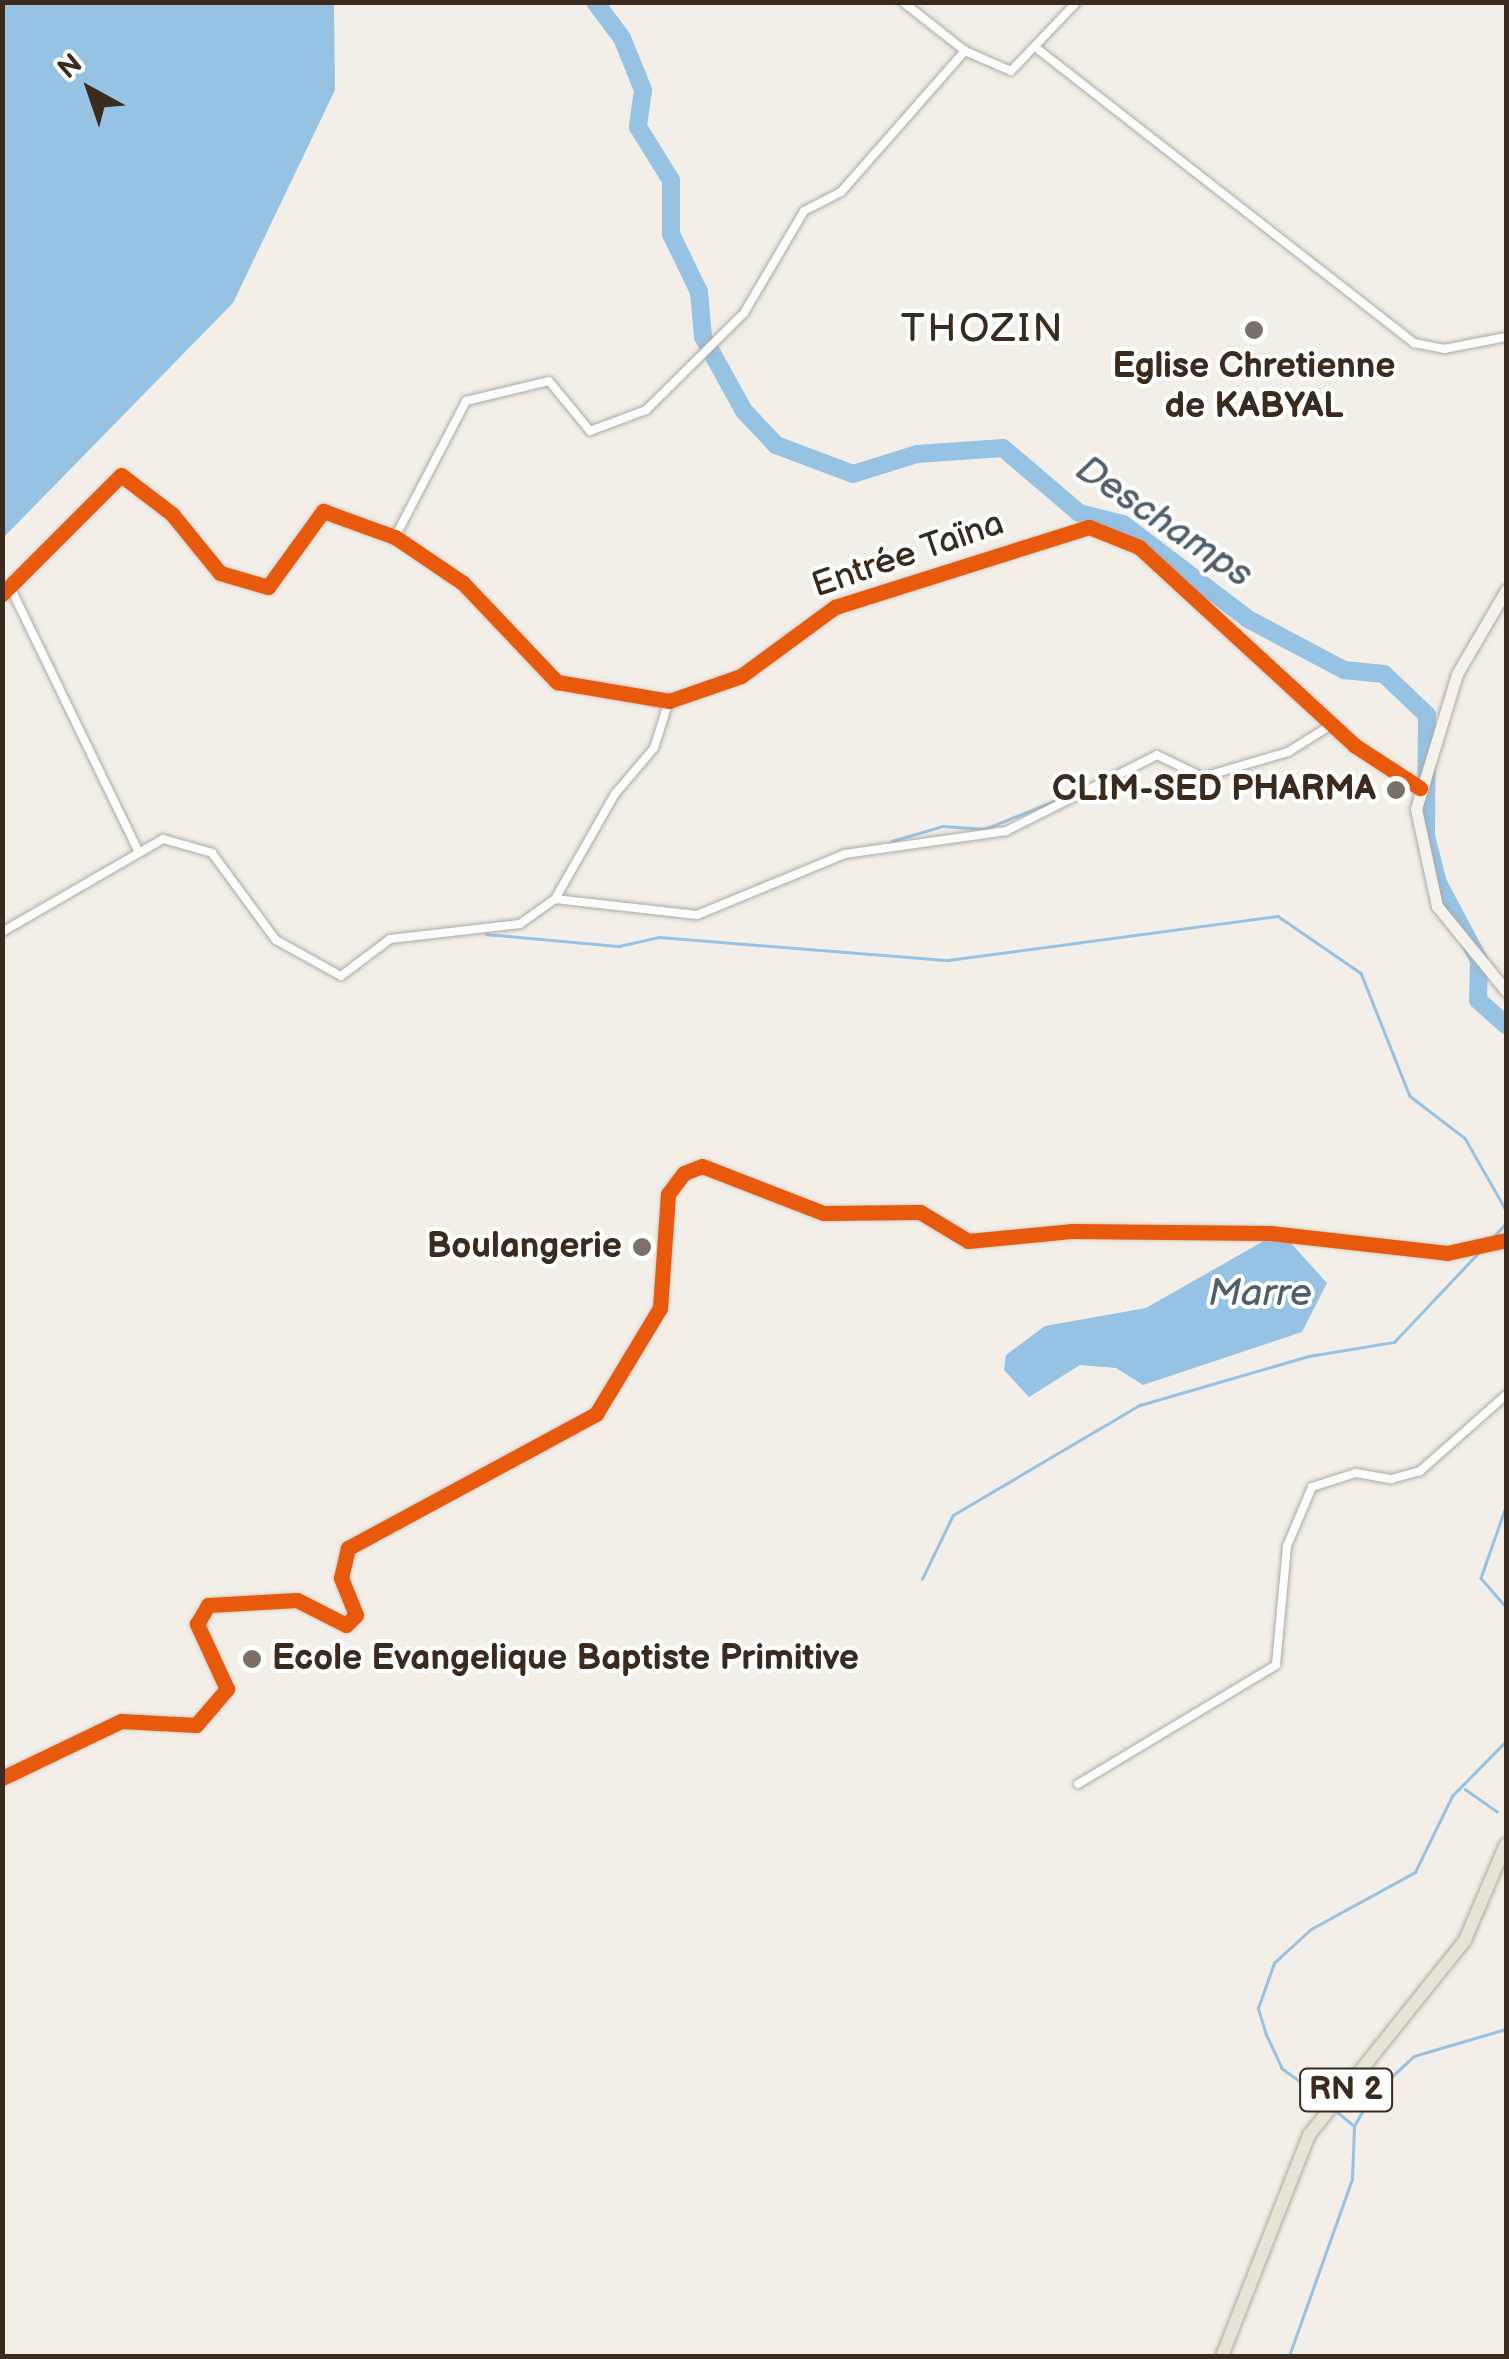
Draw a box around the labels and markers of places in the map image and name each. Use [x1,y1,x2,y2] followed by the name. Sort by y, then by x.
[1243,319,1265,341] marker: Eglise Chretienne de KABYAL
[1113,346,1395,428] place label: Eglise Chretienne de KABYAL
[1052,769,1376,811] place label: CLIM-SED PHARMA
[1385,779,1407,801] marker: CLIM-SED PHARMA
[427,1226,622,1268] place label: Boulangerie
[631,1236,653,1258] marker: Boulangerie
[272,1638,859,1680] place label: Ecole Evangelique Baptiste Primitive
[241,1648,263,1670] marker: Ecole Evangelique Baptiste Primitive

